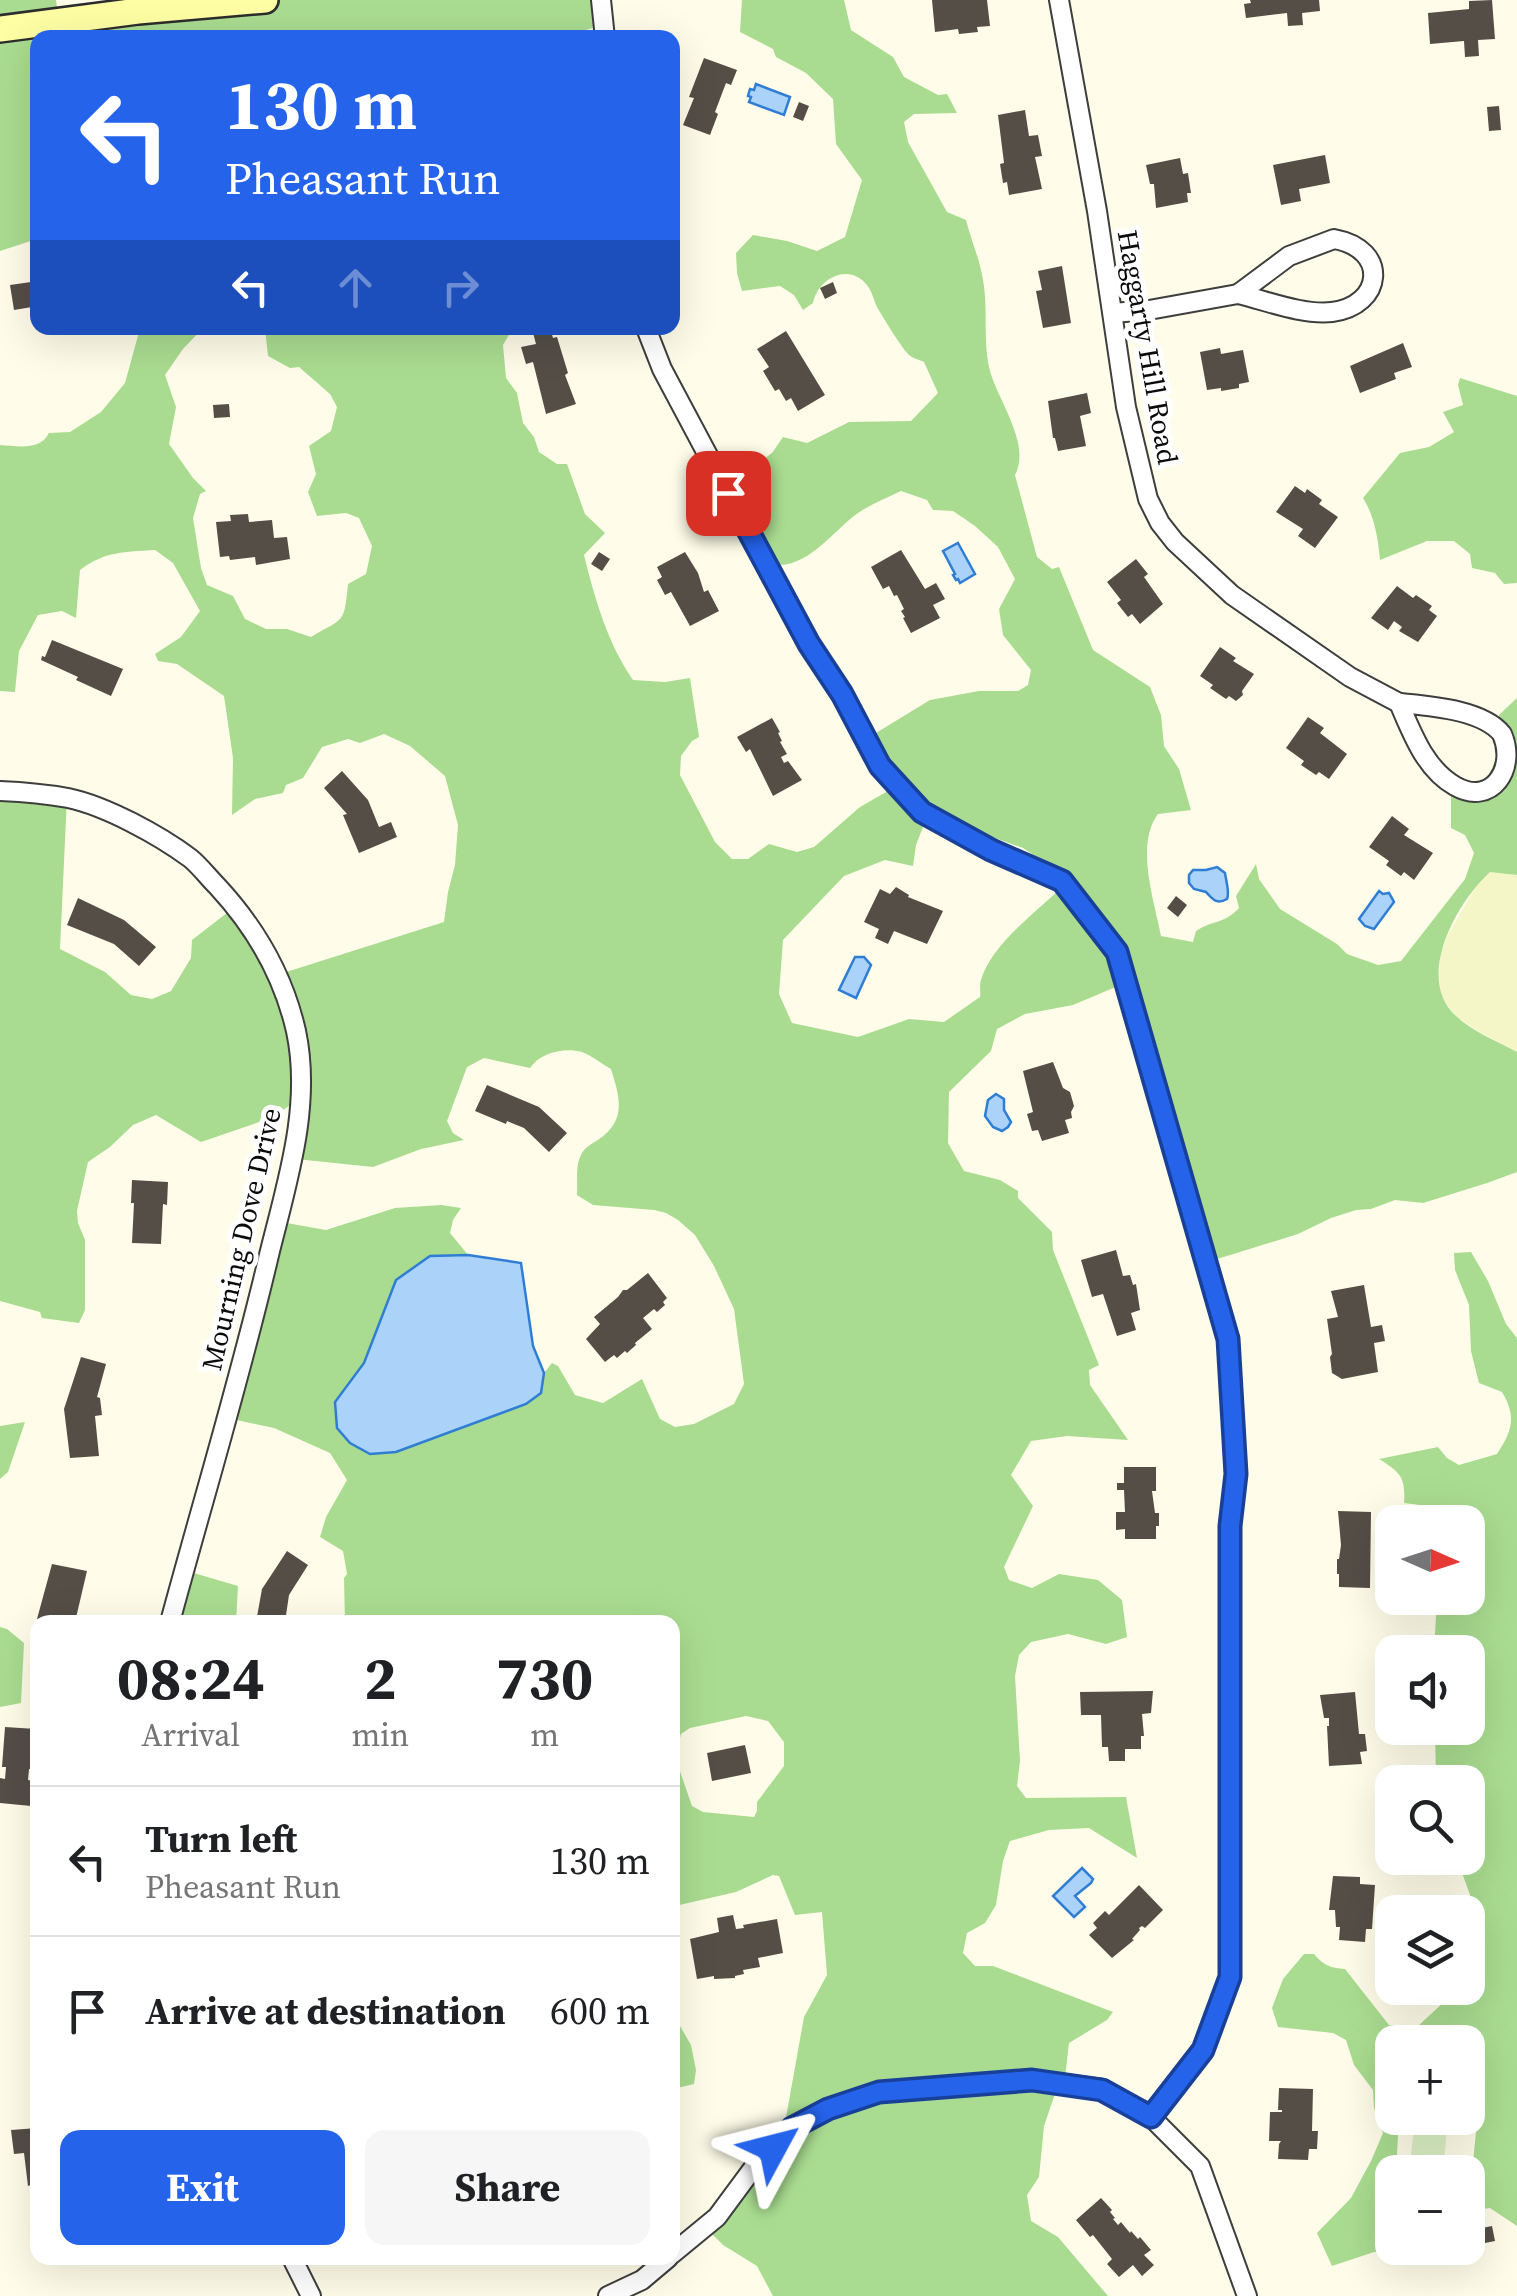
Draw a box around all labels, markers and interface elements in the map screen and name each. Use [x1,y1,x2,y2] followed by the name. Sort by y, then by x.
[225,56,417,152] text: 130 m
[60,70,190,200] icon: left
[225,147,501,209] text: Pheasant Run
[1109,227,1187,467] street label: Haggarty Hill Road
[223,260,278,315] icon: left
[328,260,383,315] icon: ahead
[433,260,488,315] icon: right
[686,451,771,536] pin
[701,466,756,521] icon: arrive
[192,1104,290,1374] street label: Mourning Dove Drive
[1375,1505,1485,1615] north arrow
[1375,1505,1485,2265] map controls
[1375,1635,1485,1745] button: sound
[117,1637,265,1719] text: 08:24
[364,1637,397,1719] text: 2
[496,1637,593,1719] text: 730
[141,1713,240,1757] text: Arrival
[351,1713,409,1757] text: min
[530,1713,559,1757] text: m
[1375,1765,1485,1875] button: search
[145,1813,297,1865] text: Turn left
[60,1834,115,1889] icon: left
[550,1835,650,1887] text: 130 m
[145,1865,341,1909] text: Pheasant Run
[1375,1895,1485,2005] button: layers
[60,1984,115,2039] icon: arrive
[145,1985,506,2037] text: Arrive at destination
[550,1985,650,2037] text: 600 m
[1375,2025,1485,2135] button: +
[721,2096,825,2200] position arrow
[60,2130,345,2245] button: Exit
[365,2130,650,2245] button: Share
[1375,2155,1485,2265] button: −

